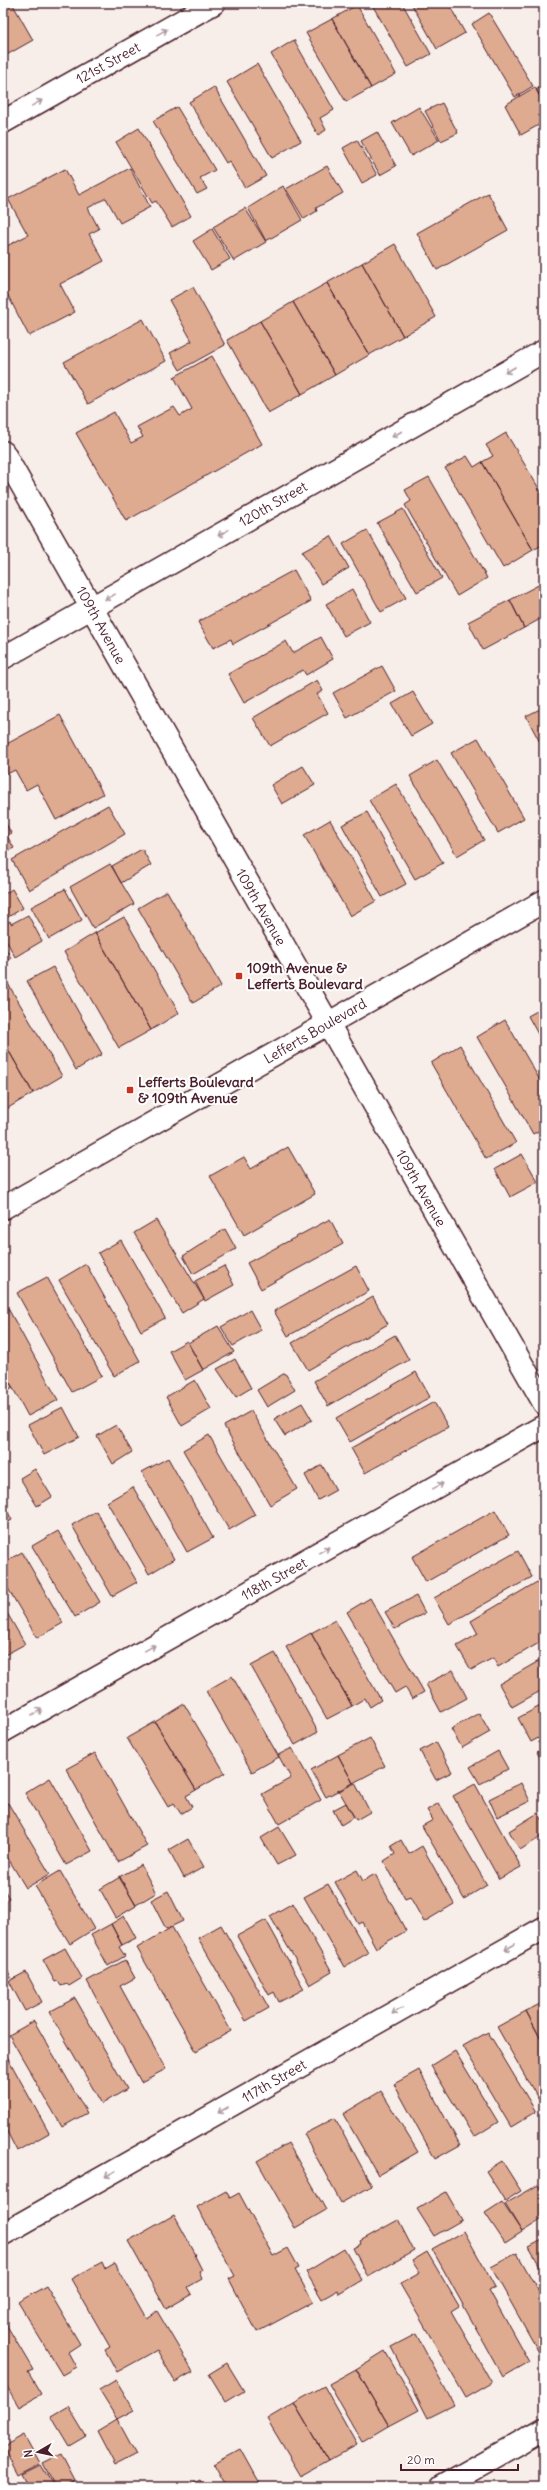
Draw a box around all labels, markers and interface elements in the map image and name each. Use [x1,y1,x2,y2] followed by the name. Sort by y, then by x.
[156,28,168,35] one-way arrow
[73,38,143,88] street label: 121st Street
[31,98,43,106] one-way arrow
[504,367,516,375] one-way arrow
[391,431,403,439] one-way arrow
[236,477,311,531] street label: 120th Street
[217,529,229,537] one-way arrow
[72,583,130,667] street label: 109th Avenue
[104,594,116,601] one-way arrow
[232,865,290,949] street label: 109th Avenue
[247,959,363,993] place label: 109th Avenue & Lefferts Boulevard
[234,971,244,981] marker: 109th Avenue & Lefferts Boulevard
[260,994,370,1068] street label: Lefferts Boulevard
[138,1073,254,1107] place label: Lefferts Boulevard & 109th Avenue
[125,1085,135,1095] marker: Lefferts Boulevard & 109th Avenue
[392,1146,450,1230] street label: 109th Avenue
[431,1482,443,1489] one-way arrow
[318,1545,330,1553] one-way arrow
[238,1553,310,1604] street label: 118th Street
[144,1644,156,1652] one-way arrow
[31,1708,43,1716] one-way arrow
[504,1944,516,1952] one-way arrow
[391,2008,403,2016] one-way arrow
[239,2055,310,2107] street label: 117th Street
[217,2106,229,2114] one-way arrow
[104,2170,116,2178] one-way arrow
[18,2432,58,2472] north arrow
[401,2446,518,2472] scale bar
[21,2449,36,2458] text: N
[407,2452,435,2467] text: 20 m

